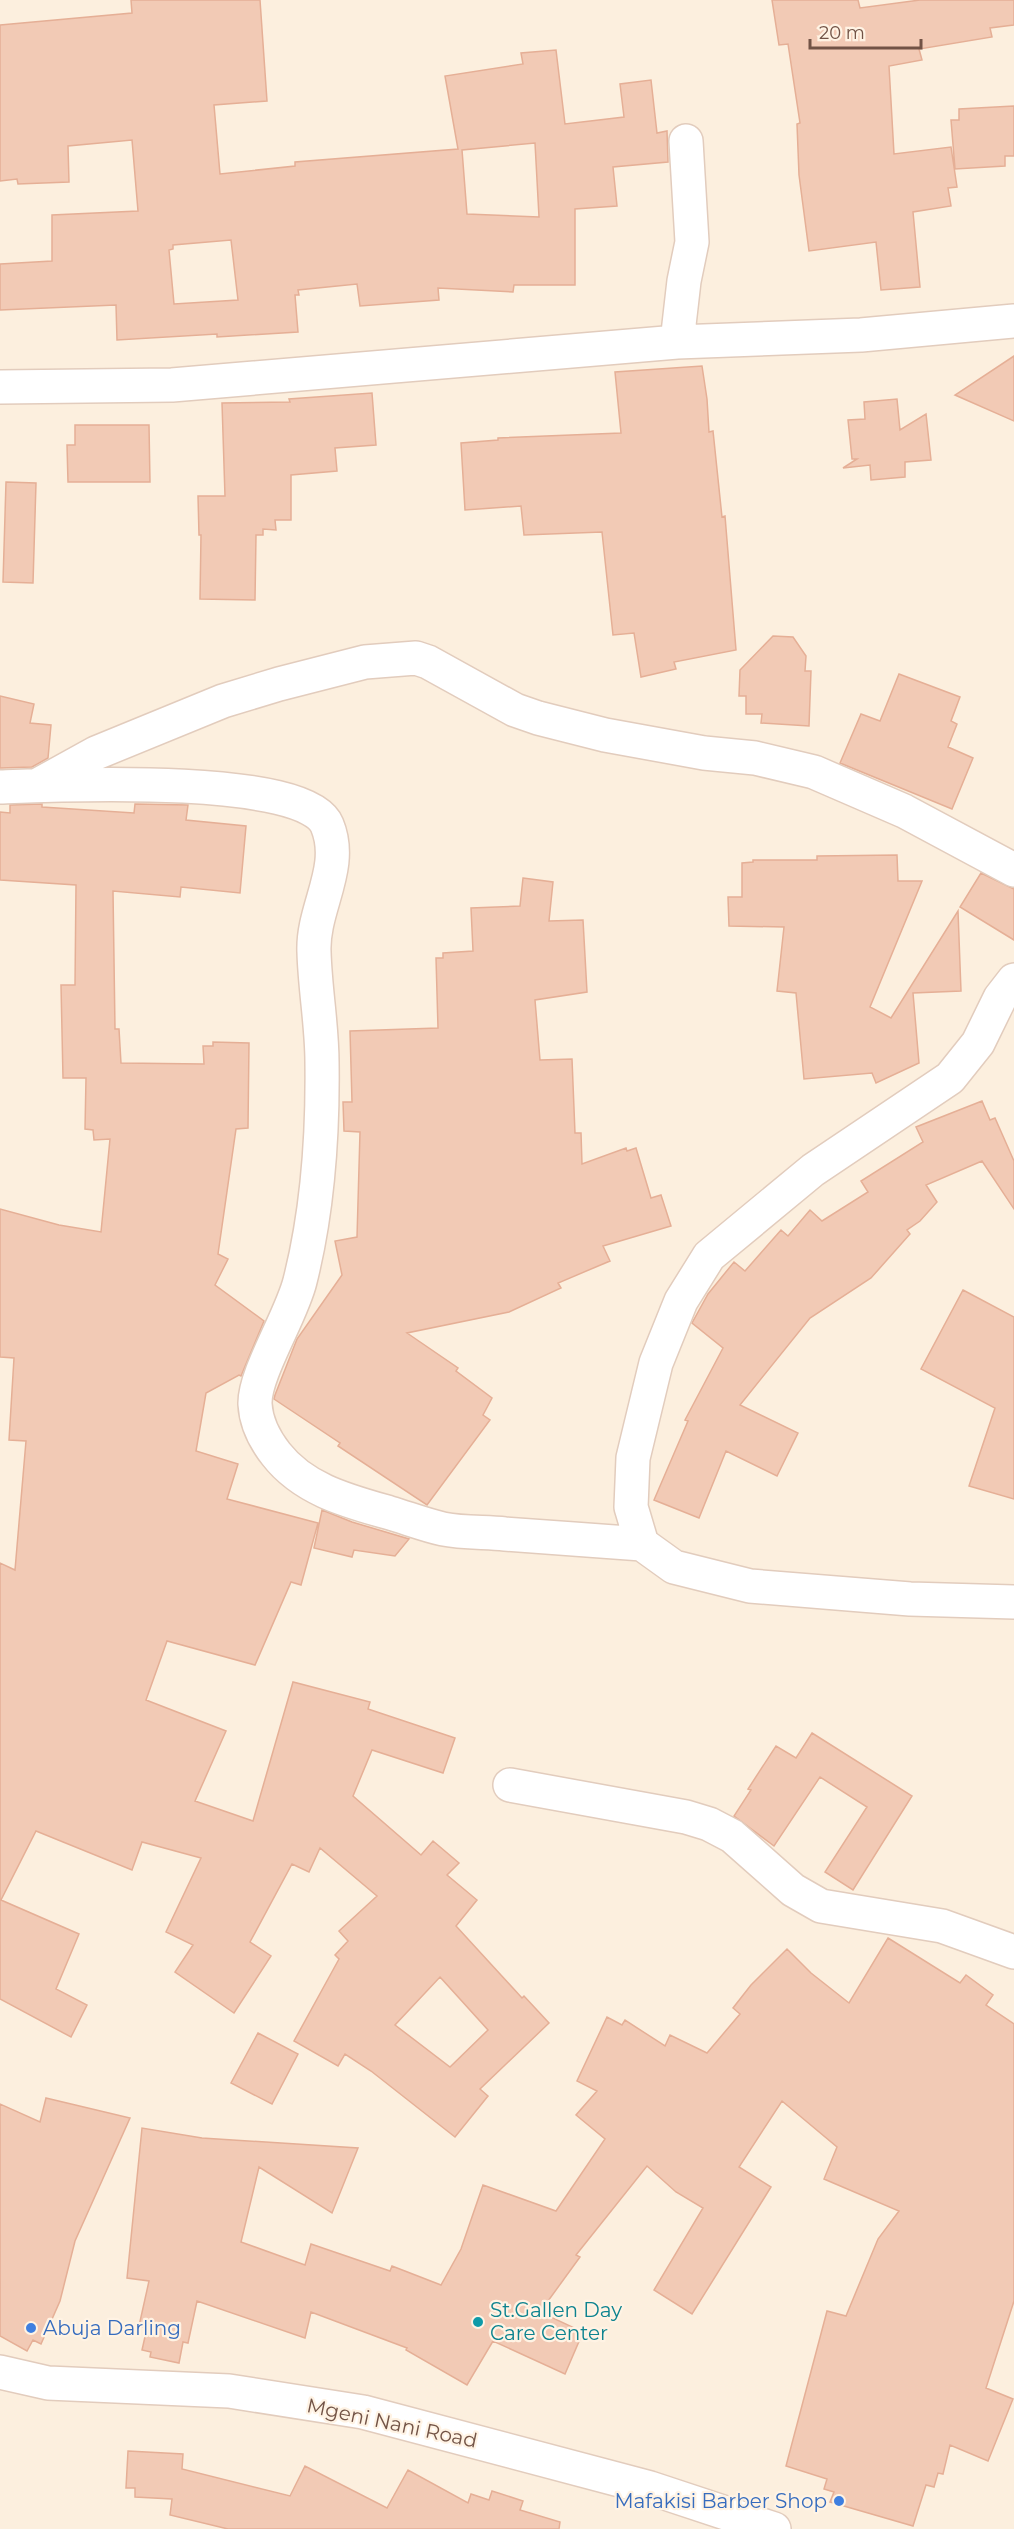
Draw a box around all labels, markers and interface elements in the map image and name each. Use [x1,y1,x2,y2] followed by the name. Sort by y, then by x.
[810,12,921,50] scale bar
[819,22,865,44] text: 20 m
[490,2298,622,2345] place label: St.Gallen Day Care Center
[471,2315,485,2329] marker: St.Gallen Day Care Center
[43,2316,181,2340] place label: Abuja Darling
[24,2321,38,2335] marker: Abuja Darling
[305,2393,479,2453] street label: Mgeni Nani Road
[614,2489,827,2513] place label: Mafakisi Barber Shop
[832,2494,846,2508] marker: Mafakisi Barber Shop

